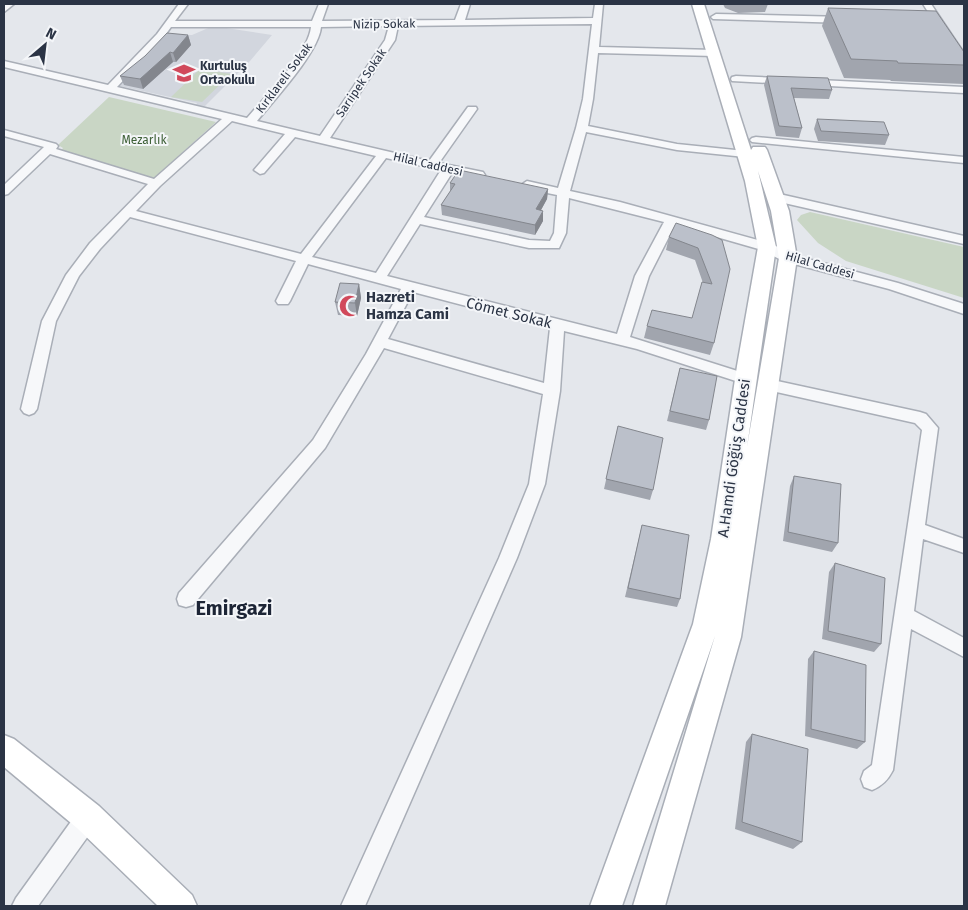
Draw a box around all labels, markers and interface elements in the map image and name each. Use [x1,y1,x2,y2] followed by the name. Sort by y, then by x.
[353,16,416,32] street label: Nizip Sokak
[20,20,70,70] north arrow
[43,24,59,44] text: N
[253,39,315,116] street label: Kırklareli Sokak
[333,45,390,120] street label: Sarıipek Sokak
[200,59,255,87] place label: Kurtuluş Ortaokulu
[171,60,197,86] school or university icon: Kurtuluş Ortaokulu
[121,133,167,147] park label: Mezarlık
[392,149,464,179] street label: Hilal Caddesi
[784,248,856,282] street label: Hilal Caddesi
[366,288,449,323] place label: Hazreti Hamza Cami
[337,293,363,319] mosque icon: Hazreti Hamza Cami
[464,294,554,332] street label: Cömet Sokak
[714,378,754,538] street label: A.Hamdi Göğüş Caddesi
[196,596,272,620] district label: Emirgazi

